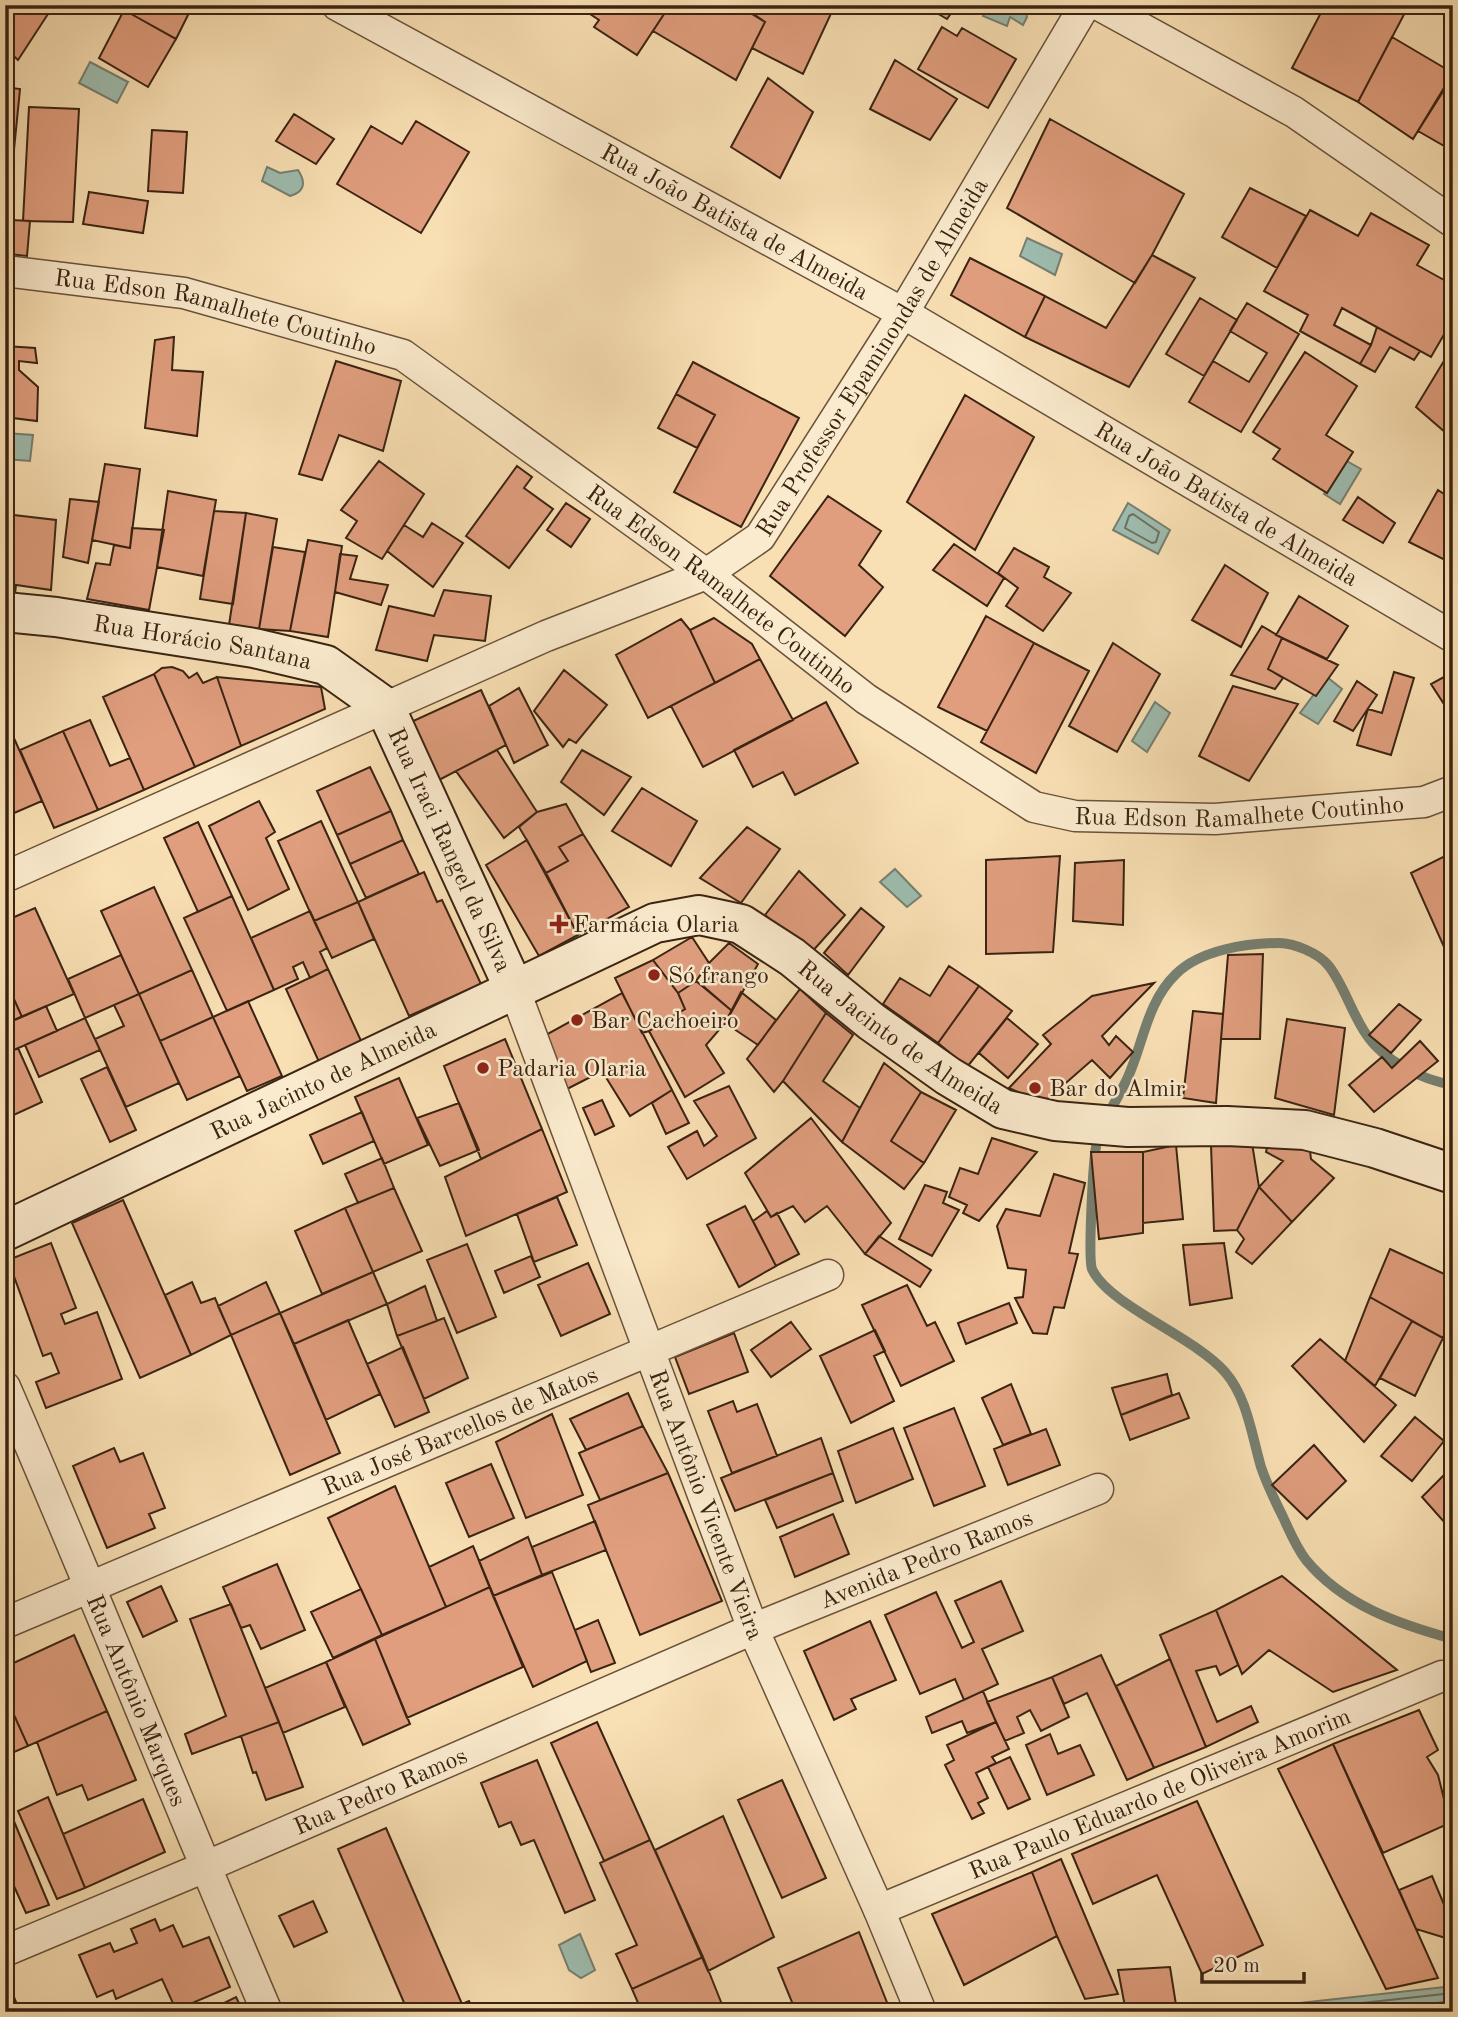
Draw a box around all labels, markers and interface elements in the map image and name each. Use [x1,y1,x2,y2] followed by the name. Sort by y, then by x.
[596,141,872,306] street label: Rua João Batista de Almeida
[753,175,994,542] street label: Rua Professor Epaminondas de Almeida
[53,267,379,361] street label: Rua Edson Ramalhete Coutinho
[1090,419,1361,592] street label: Rua João Batista de Almeida
[581,482,859,700] street label: Rua Edson Ramalhete Coutinho
[91,613,314,675] street label: Rua Horácio Santana
[382,725,515,976] street label: Rua Iraci Rangel da Silva
[1074,794,1405,833] street label: Rua Edson Ramalhete Coutinho
[573,914,739,938] place label: Farmácia Olaria
[551,916,567,932] marker: Farmácia Olaria
[793,957,1007,1120] street label: Rua Jacinto de Almeida
[668,965,769,989] place label: Só frango
[646,967,662,983] marker: Só frango
[591,1010,739,1034] place label: Bar Cachoeiro
[569,1012,585,1028] marker: Bar Cachoeiro
[207,1018,441,1146] street label: Rua Jacinto de Almeida
[497,1058,647,1082] place label: Padaria Olaria
[475,1060,491,1076] marker: Padaria Olaria
[1049,1078,1185,1102] place label: Bar do Almir
[1027,1080,1043,1096] marker: Bar do Almir
[320,1364,602,1501] street label: Rua José Barcellos de Matos
[643,1367,766,1644] street label: Rua Antônio Vicente Vieira
[817,1507,1037,1615] street label: Avenida Pedro Ramos
[81,1592,189,1810] street label: Rua Antônio Marques
[966,1705,1355,1885] street label: Rua Paulo Eduardo de Oliveira Amorim
[291,1745,471,1841] street label: Rua Pedro Ramos
[1202,1940,1304,1984] scale bar
[1213,1956,1260,1977] text: 20 m

